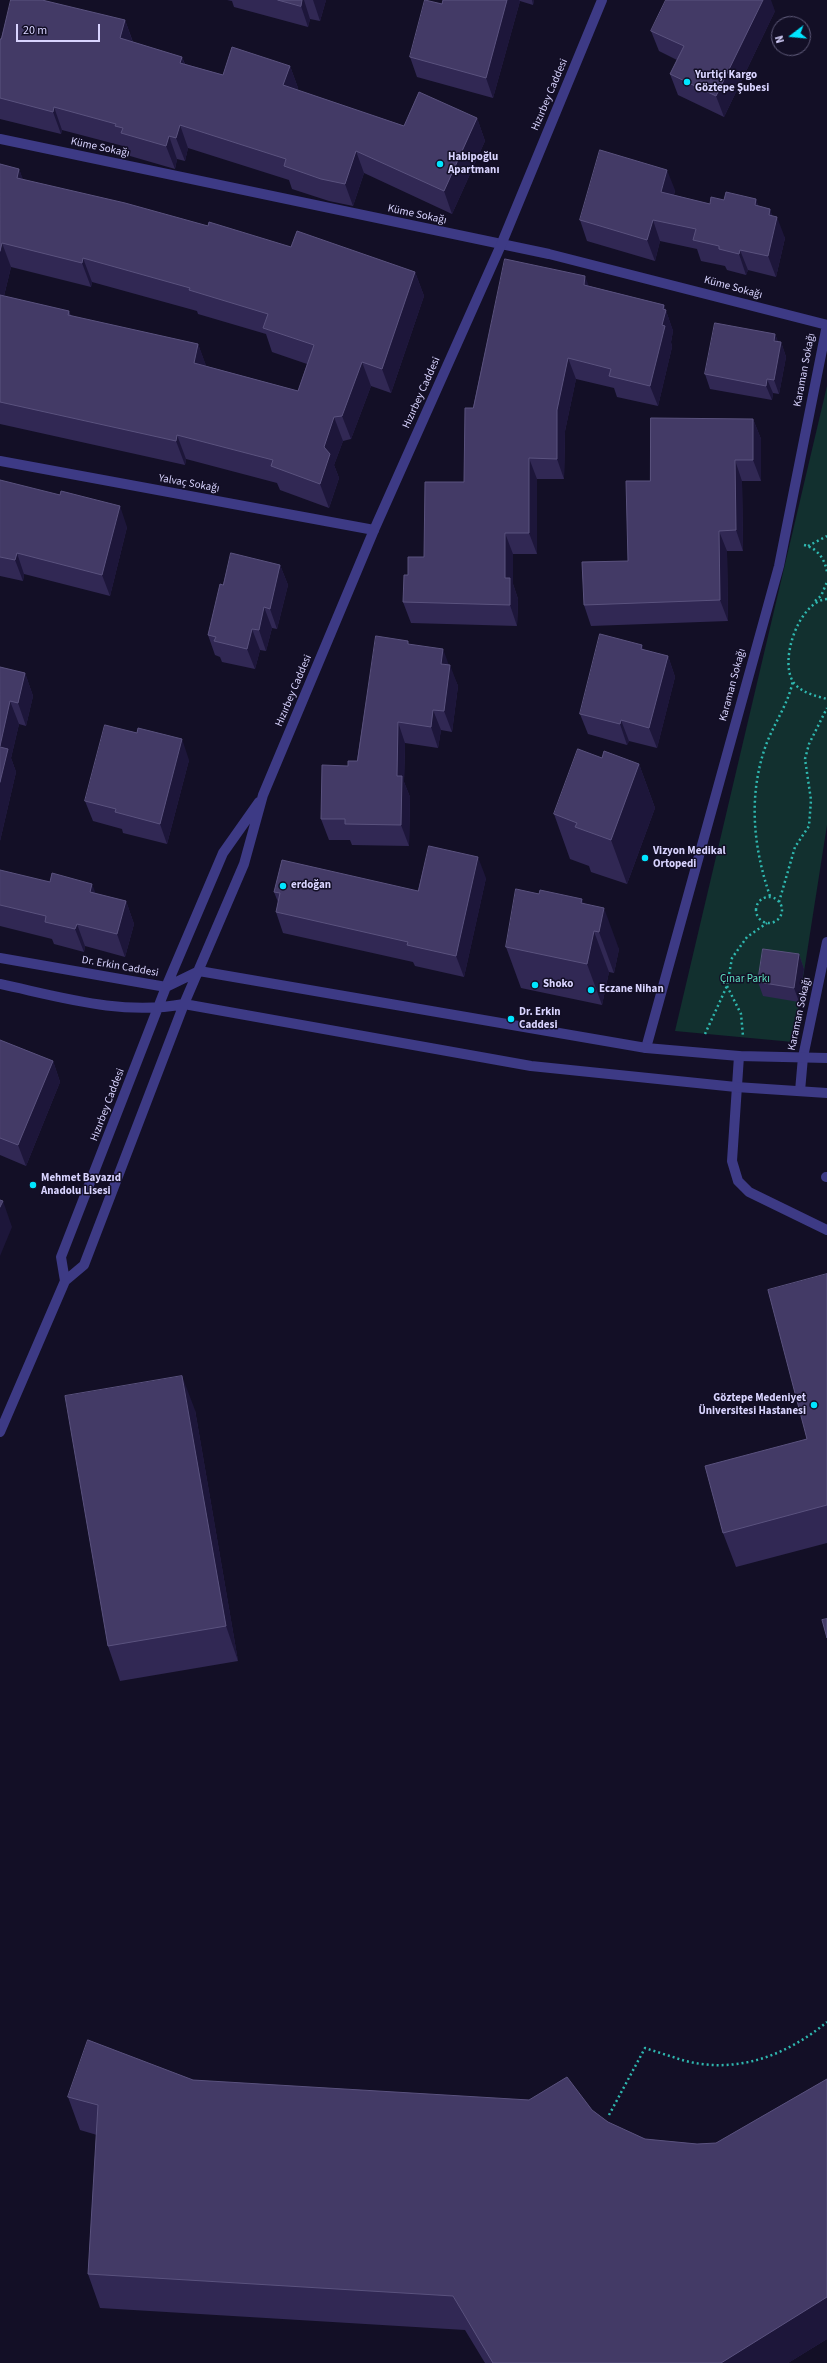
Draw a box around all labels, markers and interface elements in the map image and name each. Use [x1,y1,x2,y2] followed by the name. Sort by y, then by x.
[18,16,102,42] scale bar
[771,16,811,56] north arrow
[23,22,47,39] text: 20 m
[772,34,788,45] text: N
[529,57,571,133] street label: Hızırbey Caddesi
[695,69,769,95] place label: Yurtiçi Kargo Göztepe Şubesi
[682,77,692,87] marker: Yurtiçi Kargo Göztepe Şubesi
[69,135,131,161] street label: Küme Sokağı
[448,151,499,177] place label: Habipoğlu Apartmanı
[435,159,445,169] marker: Habipoğlu Apartmanı
[386,202,448,228] street label: Küme Sokağı
[702,274,764,302] street label: Küme Sokağı
[791,332,819,408] street label: Karaman Sokağı
[400,355,444,431] street label: Hızırbey Caddesi
[158,472,220,496] street label: Yalvaç Sokağı
[717,647,749,723] street label: Karaman Sokağı
[273,653,315,729] street label: Hızırbey Caddesi
[653,845,726,871] place label: Vizyon Medikal Ortopedi
[640,853,650,863] marker: Vizyon Medikal Ortopedi
[291,879,331,893] place label: erdoğan
[278,881,288,891] marker: erdoğan
[81,954,159,980] street label: Dr. Erkin Caddesi
[720,973,770,987] park label: Çınar Parkı
[786,976,814,1052] street label: Karaman Sokağı
[543,978,573,992] place label: Shoko
[530,980,540,990] marker: Shoko
[599,983,664,997] place label: Eczane Nihan
[586,985,596,995] marker: Eczane Nihan
[519,1006,561,1032] place label: Dr. Erkin Caddesi
[506,1014,516,1024] marker: Dr. Erkin Caddesi
[88,1067,128,1143] street label: Hızırbey Caddesi
[41,1172,121,1198] place label: Mehmet Bayazıd Anadolu Lisesi
[28,1180,38,1190] marker: Mehmet Bayazıd Anadolu Lisesi
[698,1392,806,1418] place label: Göztepe Medeniyet Üniversitesi Hastanesi
[809,1400,819,1410] marker: Göztepe Medeniyet Üniversitesi Hastanesi

